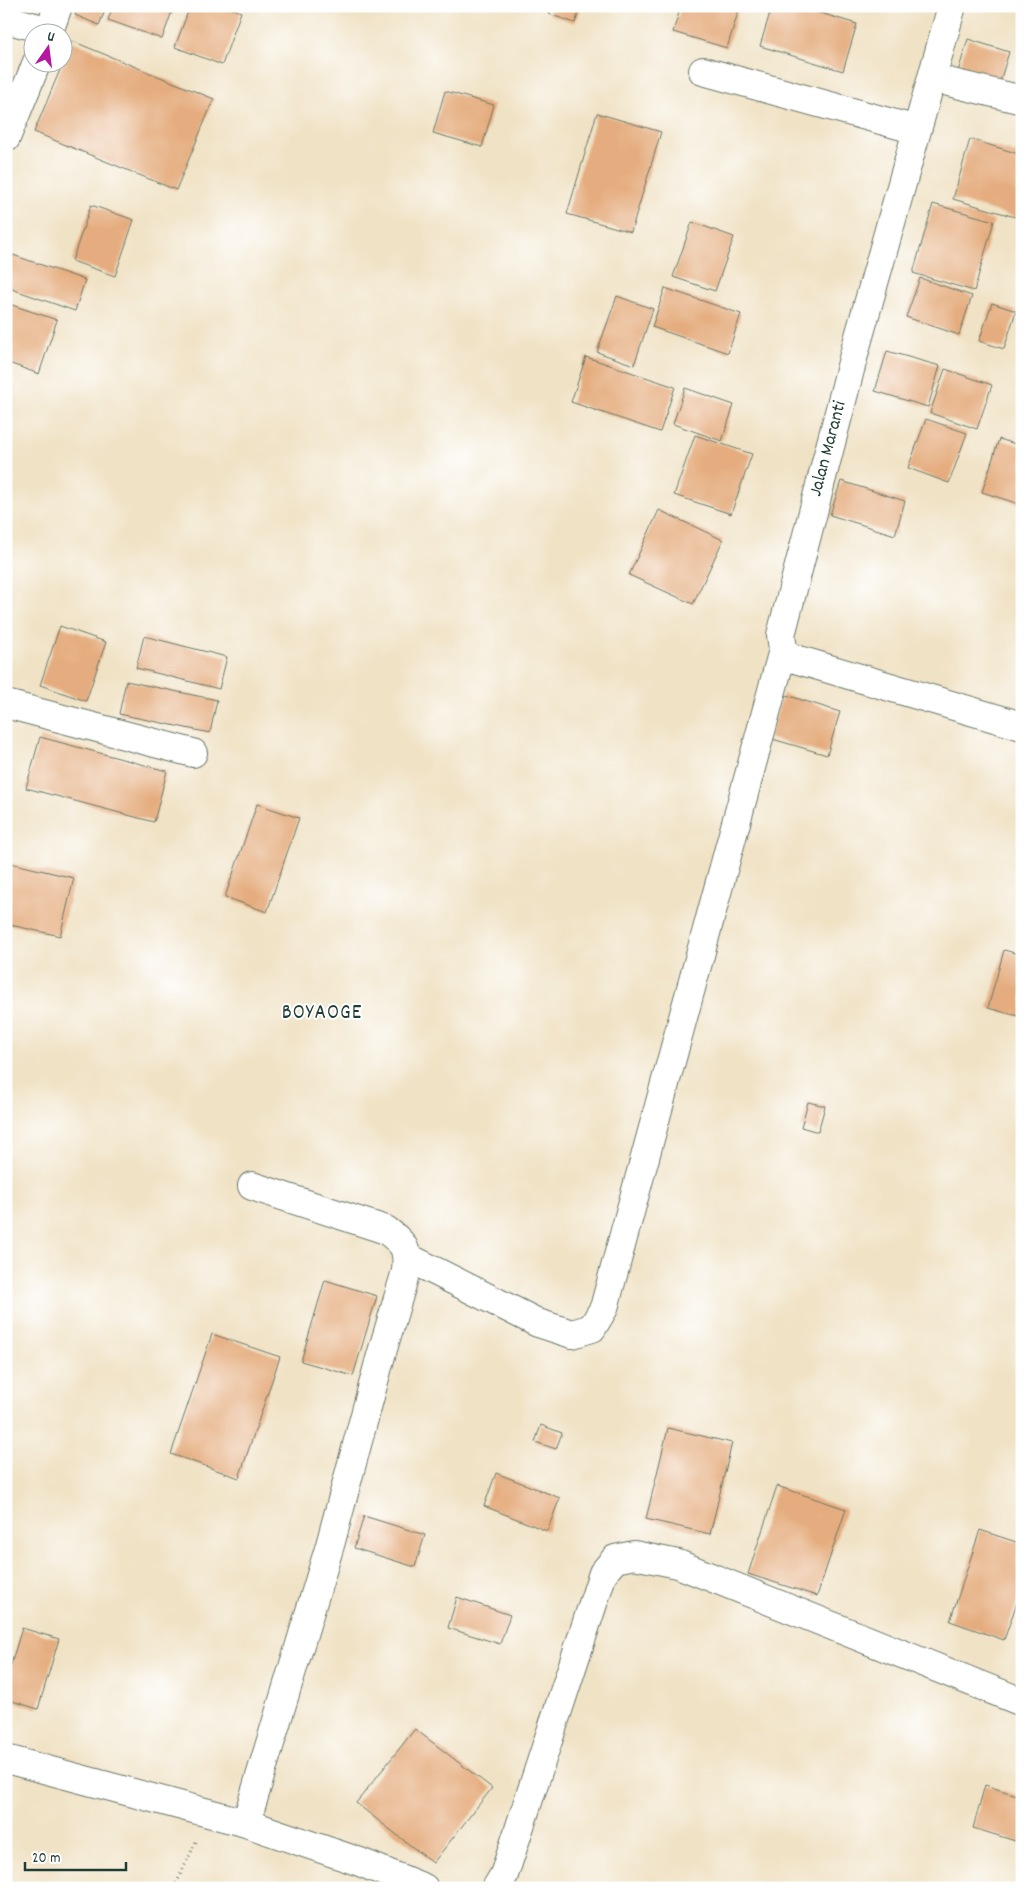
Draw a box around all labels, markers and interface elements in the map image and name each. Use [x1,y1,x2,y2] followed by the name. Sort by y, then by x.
[22,22,72,72] north arrow
[45,27,57,48] text: U
[803,398,855,500] street label: Jalan Maranti
[282,999,362,1029] district label: BOYAOGE
[25,1839,126,1871] scale bar
[32,1848,60,1870] text: 20 m

